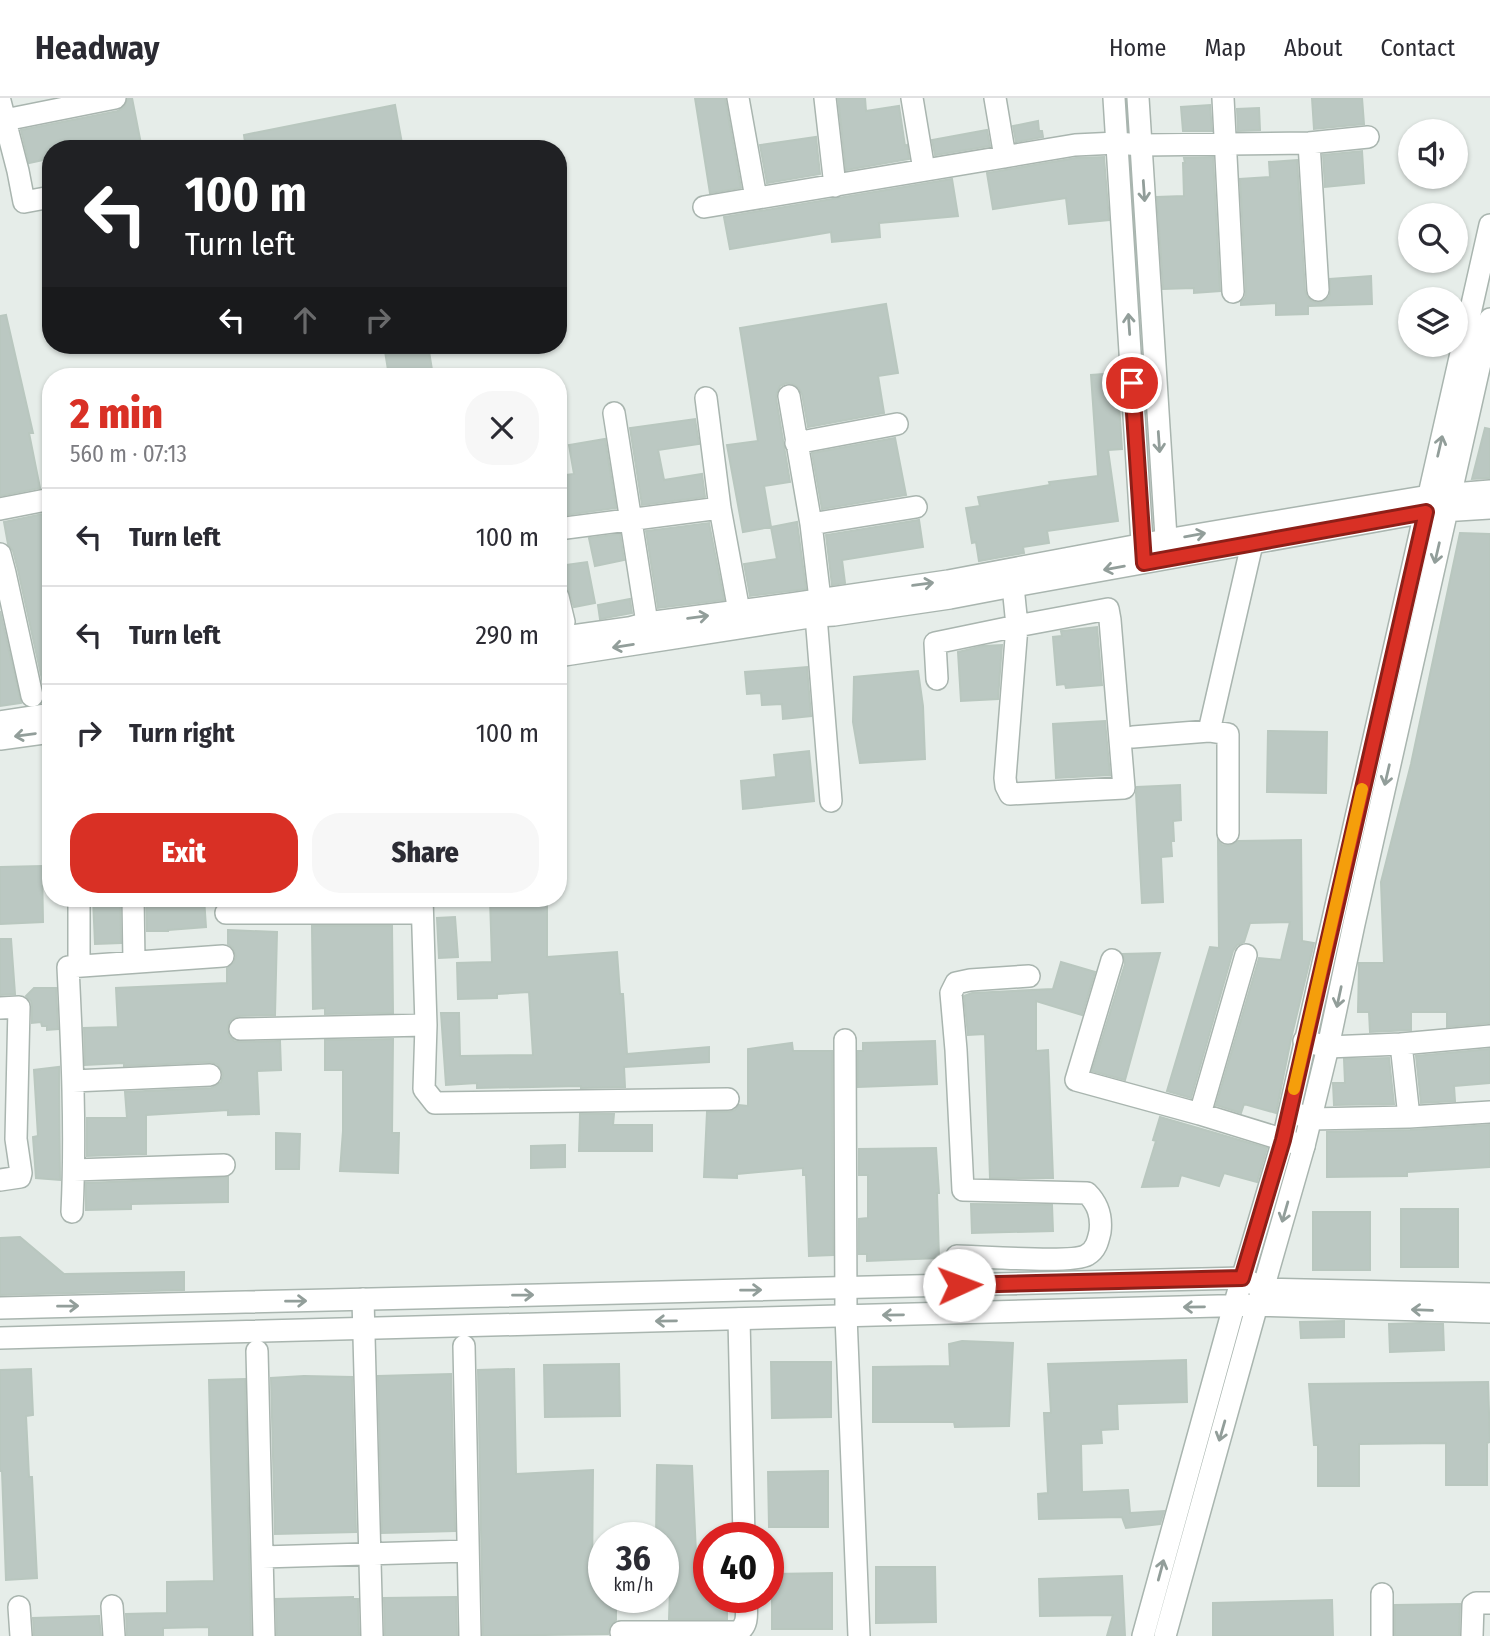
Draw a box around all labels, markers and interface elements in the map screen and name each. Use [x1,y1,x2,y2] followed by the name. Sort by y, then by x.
[35,28,159,68] text: Headway
[1109,34,1166,62] text: Home
[1204,34,1246,62] text: Map
[1284,34,1342,62] text: About
[1380,34,1455,62] text: Contact
[1398,119,1468,357] map controls
[1398,119,1468,189] button: sound
[185,165,307,224] text: 100 m
[70,168,161,259] icon: left
[1137,179,1150,202] one-way arrow
[1398,203,1468,273] button: search
[185,225,295,263] text: Turn left
[1398,287,1468,357] button: layers
[213,301,251,339] icon: left
[286,301,324,339] icon: ahead
[359,301,397,339] icon: right
[1122,313,1135,336] one-way arrow
[1102,353,1162,413] pin
[1113,364,1151,402] icon: arrive
[70,389,163,439] text: 2 min
[465,391,539,465] button: close
[1153,430,1166,453] one-way arrow
[1434,435,1448,458] one-way arrow
[70,440,187,468] text: 560 m · 07:13
[70,518,108,556] icon: left
[129,522,221,553] text: Turn left
[476,522,539,553] text: 100 m
[1184,528,1206,541] one-way arrow
[1430,541,1443,564] one-way arrow
[1103,562,1126,575] one-way arrow
[912,578,934,591] one-way arrow
[686,610,709,623] one-way arrow
[70,616,108,654] icon: left
[129,620,221,651] text: Turn left
[475,620,539,651] text: 290 m
[612,640,635,653] one-way arrow
[70,714,108,752] icon: right
[129,718,235,749] text: Turn right
[476,718,539,749] text: 100 m
[14,729,37,742] one-way arrow
[1380,763,1393,786] one-way arrow
[70,813,298,893] button: Exit
[312,813,539,893] button: Share
[1331,985,1345,1008] one-way arrow
[1278,1200,1291,1223] one-way arrow
[922,1248,996,1322] position arrow
[739,1283,762,1296] one-way arrow
[511,1288,534,1302] one-way arrow
[284,1294,307,1307] one-way arrow
[56,1299,79,1313] one-way arrow
[1183,1300,1206,1314] one-way arrow
[1411,1303,1434,1317] one-way arrow
[882,1308,905,1321] one-way arrow
[655,1314,678,1327] one-way arrow
[1215,1419,1228,1441] one-way arrow
[693,1522,784,1613] speed limit sign: 40
[616,1537,651,1579] text: 36
[1155,1559,1168,1582] one-way arrow
[613,1574,654,1596] text: km/h

